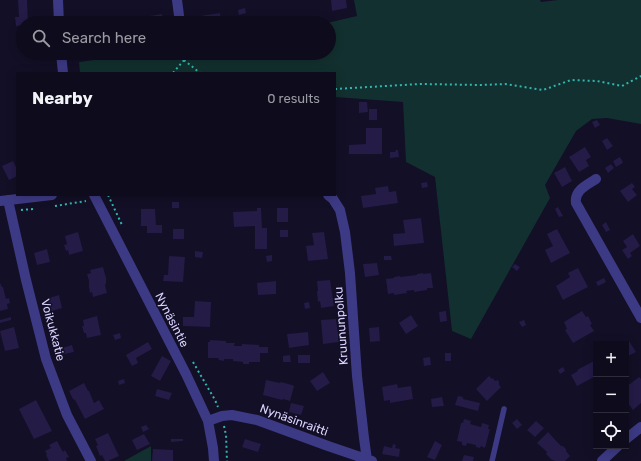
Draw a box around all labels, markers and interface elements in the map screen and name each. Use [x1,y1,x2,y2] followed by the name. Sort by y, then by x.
[16,16,336,60] search box
[30,27,52,49] icon: search
[62,29,146,47] text: Search here
[32,88,93,108] text: Nearby
[267,91,320,106] text: 0 results
[331,286,351,366] street label: Kruununpolku
[152,290,192,350] street label: Nynäsintie
[38,297,68,363] street label: Voikukkatie
[593,341,629,449] map controls
[593,341,629,377] button: +
[593,377,629,413] button: −
[258,401,330,439] street label: Nynäsinraitti
[593,413,629,449] button: locate

